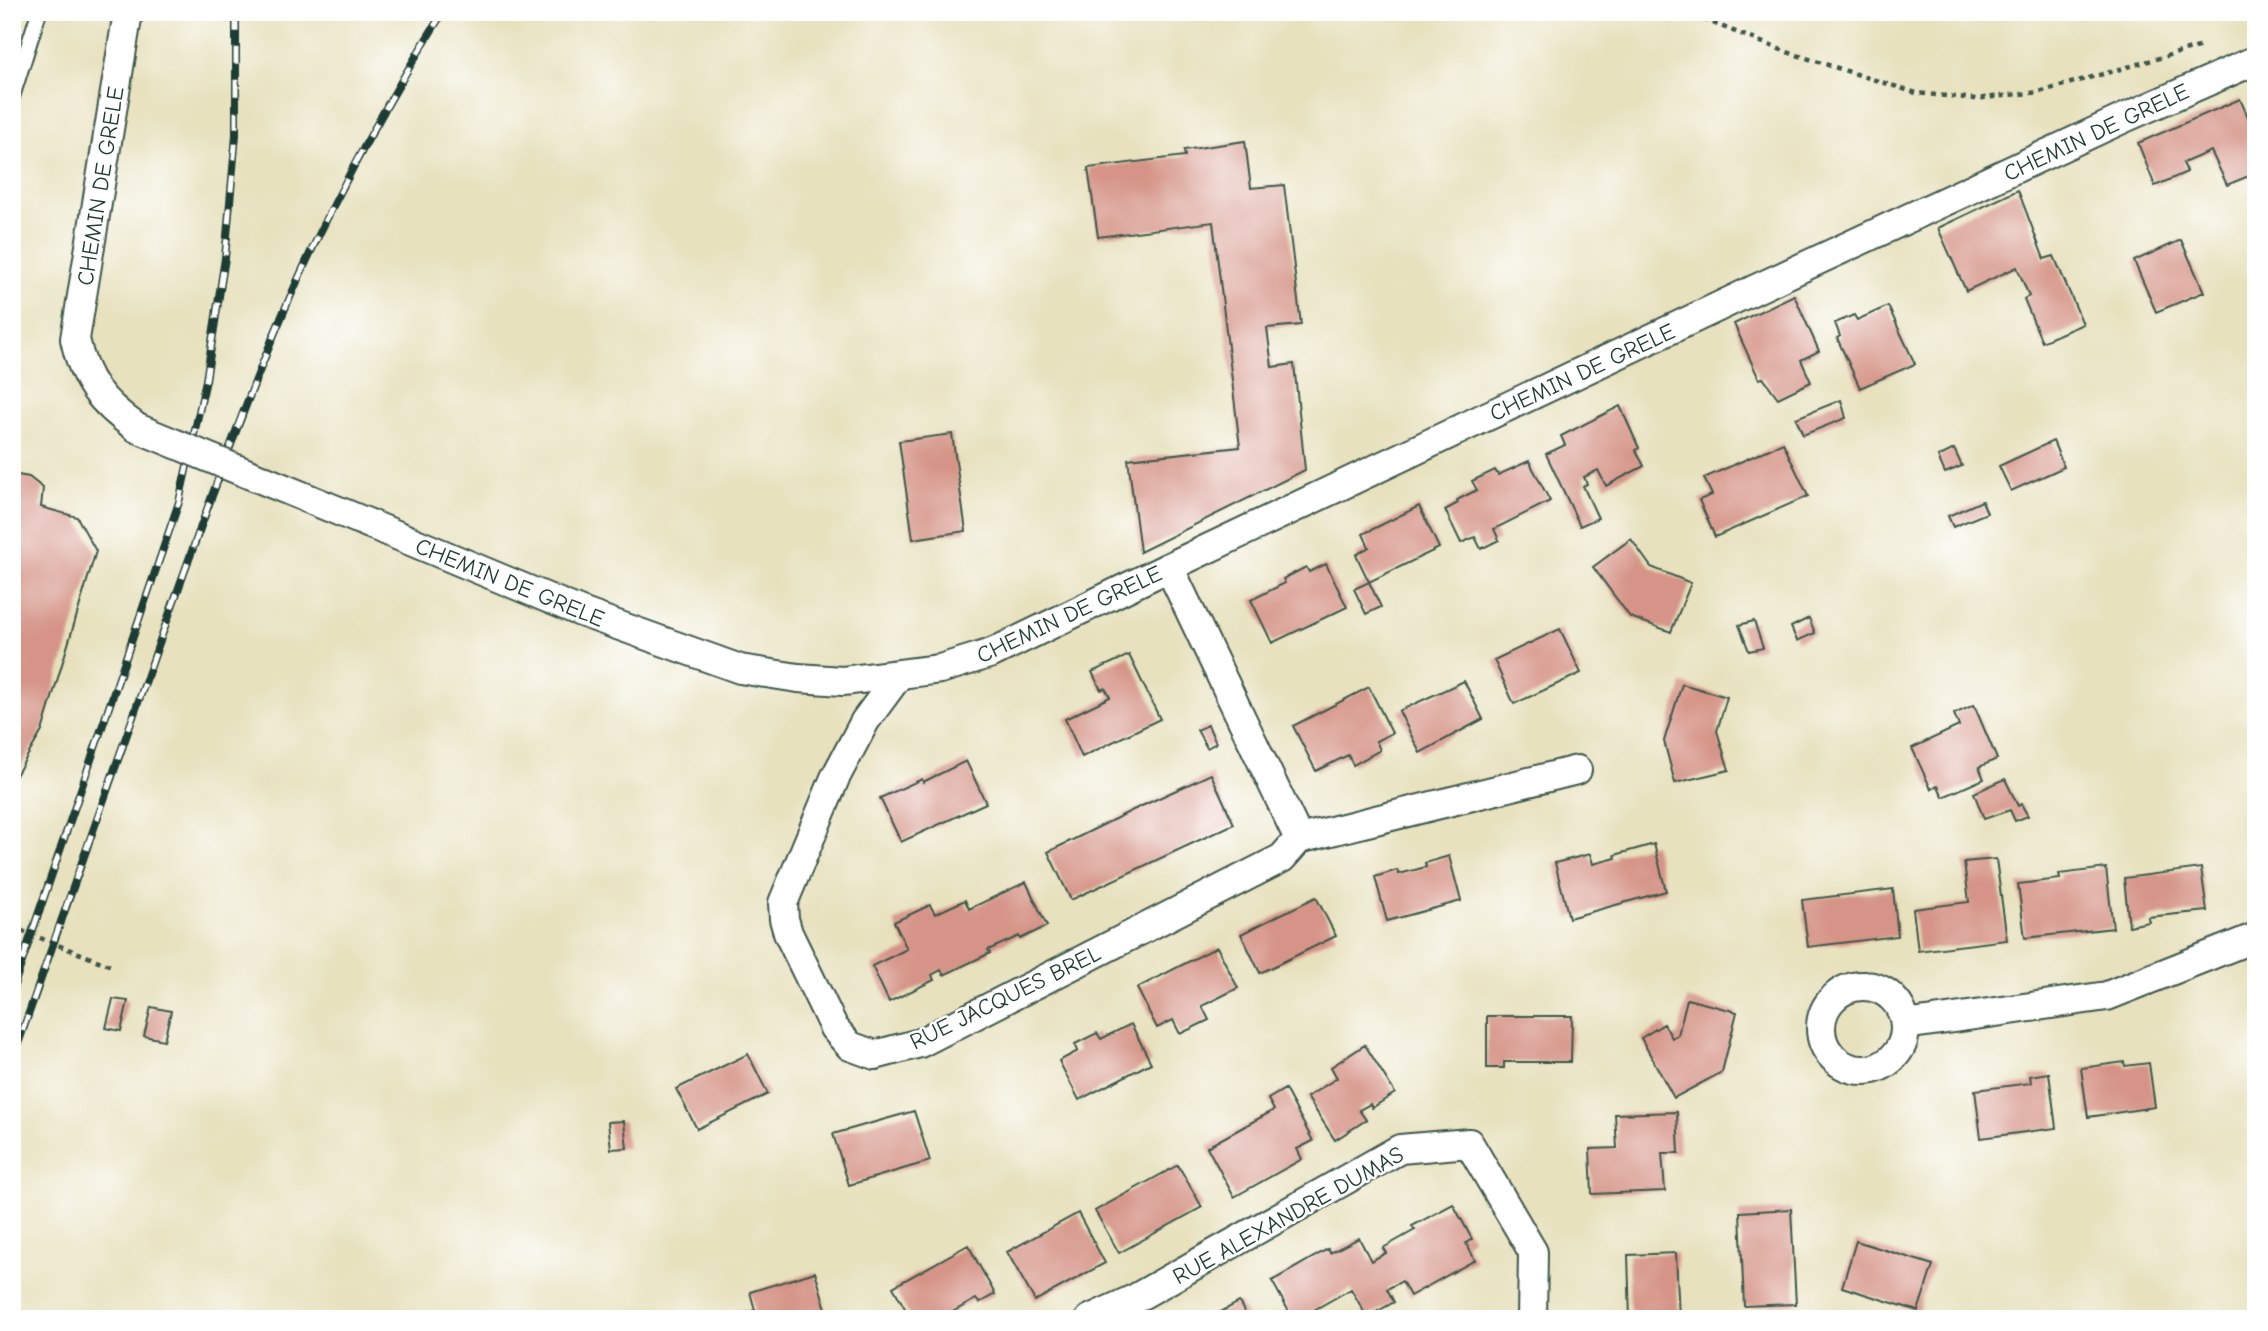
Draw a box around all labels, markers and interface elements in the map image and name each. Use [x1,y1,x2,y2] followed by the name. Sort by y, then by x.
[1999,78,2193,187] street label: CHEMIN DE GRELE
[71,85,130,288] street label: CHEMIN DE GRELE
[1485,318,1679,427] street label: CHEMIN DE GRELE
[411,532,608,633] street label: CHEMIN DE GRELE
[972,560,1166,669] street label: CHEMIN DE GRELE
[905,939,1105,1055] street label: RUE JACQUES BREL
[1168,1141,1408,1290] street label: RUE ALEXANDRE DUMAS

